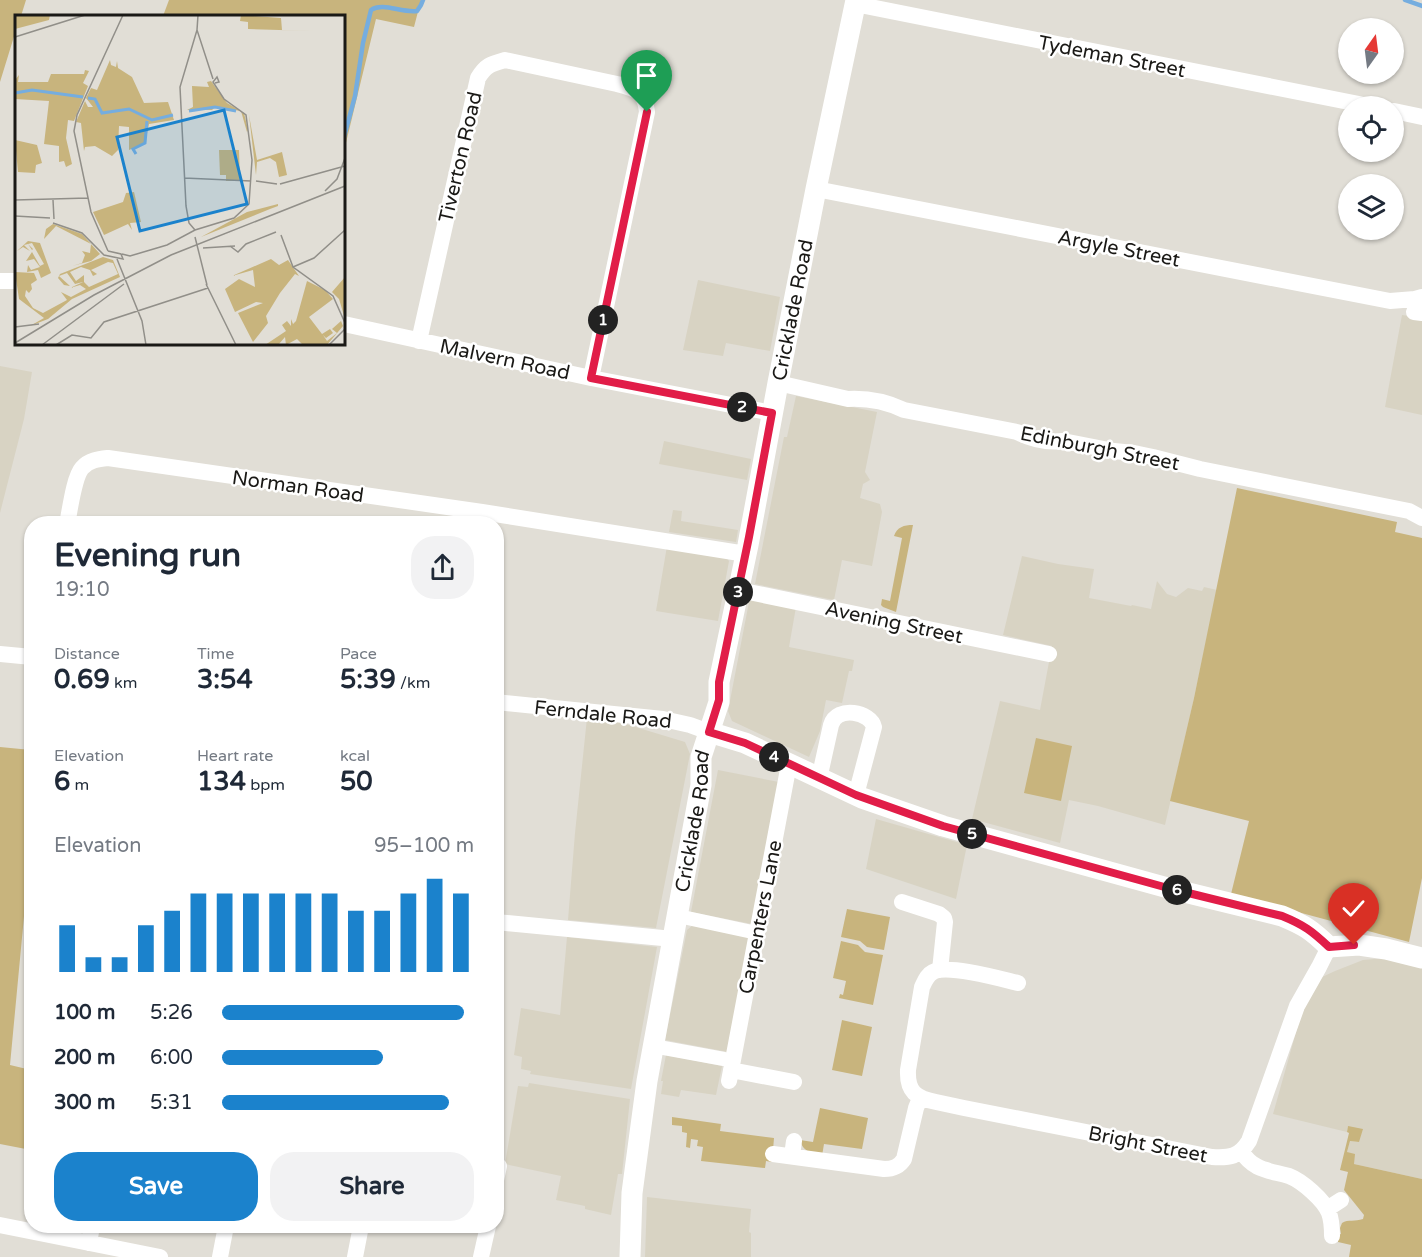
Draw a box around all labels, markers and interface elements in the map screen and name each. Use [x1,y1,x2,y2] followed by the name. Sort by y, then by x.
[15,15,345,345] inset map
[1338,18,1404,84] north arrow
[1338,18,1404,240] map controls
[1036,31,1188,83] street label: Tydeman Street
[621,50,672,112] pin
[630,59,663,92] icon: arrive
[434,89,488,225] street label: Tiverton Road
[1338,96,1404,162] button: locate
[1338,174,1404,240] button: layers
[1056,225,1182,273] street label: Argyle Street
[768,237,819,383] street label: Cricklade Road
[588,305,618,335] pin: 1
[598,310,608,330] text: 1
[437,334,572,386] street label: Malvern Road
[727,392,757,422] pin: 2
[737,397,747,417] text: 2
[1018,422,1182,476] street label: Edinburgh Street
[230,466,365,508] street label: Norman Road
[54,536,241,575] text: Evening run
[411,536,474,599] button: share
[723,577,753,607] pin: 3
[54,578,109,602] text: 19:10
[733,582,743,602] text: 3
[823,597,965,649] street label: Avening Street
[54,644,120,664] text: Distance
[197,644,234,664] text: Time
[340,644,377,664] text: Pace
[54,664,110,695] text: 0.69
[197,664,253,695] text: 3:54
[340,664,396,695] text: 5:39
[110,673,137,693] text: km
[396,673,430,693] text: /km
[533,696,673,734] street label: Ferndale Road
[759,742,789,772] pin: 4
[54,746,124,766] text: Elevation
[197,746,273,766] text: Heart rate
[340,746,370,766] text: kcal
[671,747,716,894] street label: Cricklade Road
[769,747,779,767] text: 4
[54,766,70,797] text: 6
[197,766,246,797] text: 134
[340,766,373,797] text: 50
[70,775,89,795] text: m
[246,775,285,795] text: bpm
[957,819,987,849] pin: 5
[967,824,977,844] text: 5
[54,834,141,858] text: Elevation
[374,834,474,858] text: 95–100 m
[734,838,788,996] street label: Carpenters Lane
[1162,875,1192,905] pin: 6
[1172,880,1182,900] text: 6
[1328,883,1379,945] pin
[1337,892,1370,925] icon: check
[54,1001,115,1025] text: 100 m
[150,1001,193,1025] text: 5:26
[54,1046,115,1070] text: 200 m
[150,1046,193,1070] text: 6:00
[54,1091,115,1115] text: 300 m
[150,1091,193,1115] text: 5:31
[1086,1122,1210,1168] street label: Bright Street
[54,1152,258,1221] button: Save
[270,1152,474,1221] button: Share

